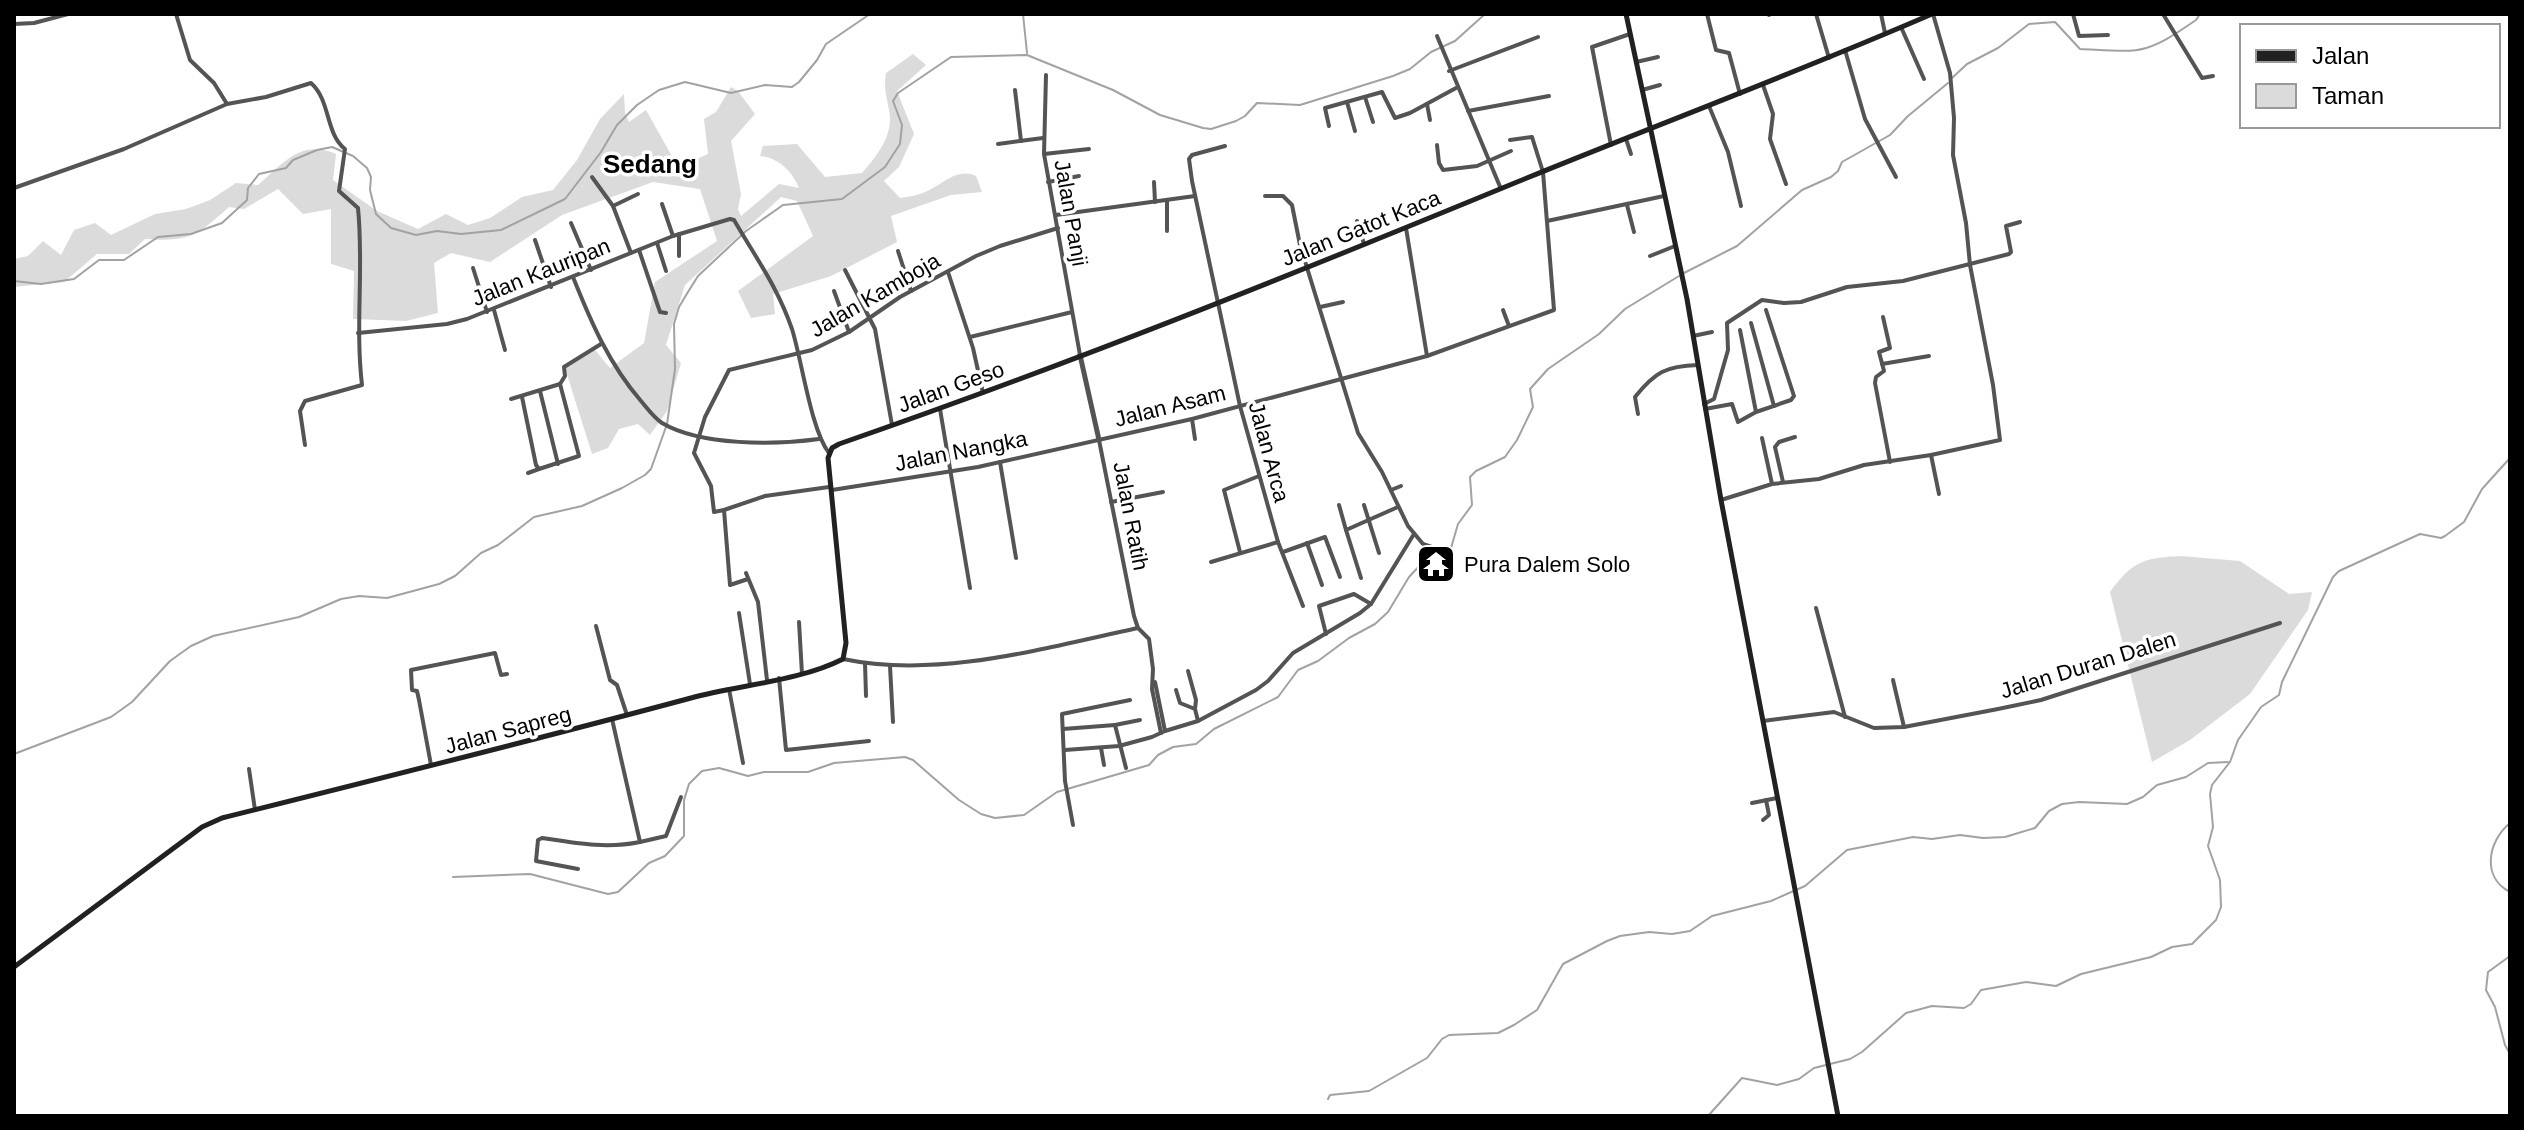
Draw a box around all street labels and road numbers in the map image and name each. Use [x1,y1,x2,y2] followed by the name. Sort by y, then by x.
[1049,158,1093,268] street label: Jalan Panji
[1278,185,1445,271] street label: Jalan Gatot Kaca
[468,233,614,311] street label: Jalan Kauripan
[806,247,945,342] street label: Jalan Kamboja
[894,356,1008,418] street label: Jalan Geso
[1112,380,1228,432] street label: Jalan Asam
[1244,399,1295,506] street label: Jalan Arca
[893,426,1030,476] street label: Jalan Nangka
[1108,460,1154,572] street label: Jalan Ratih
[1997,626,2179,704] street label: Jalan Duran Dalen
[442,701,574,759] street label: Jalan Sapreg

